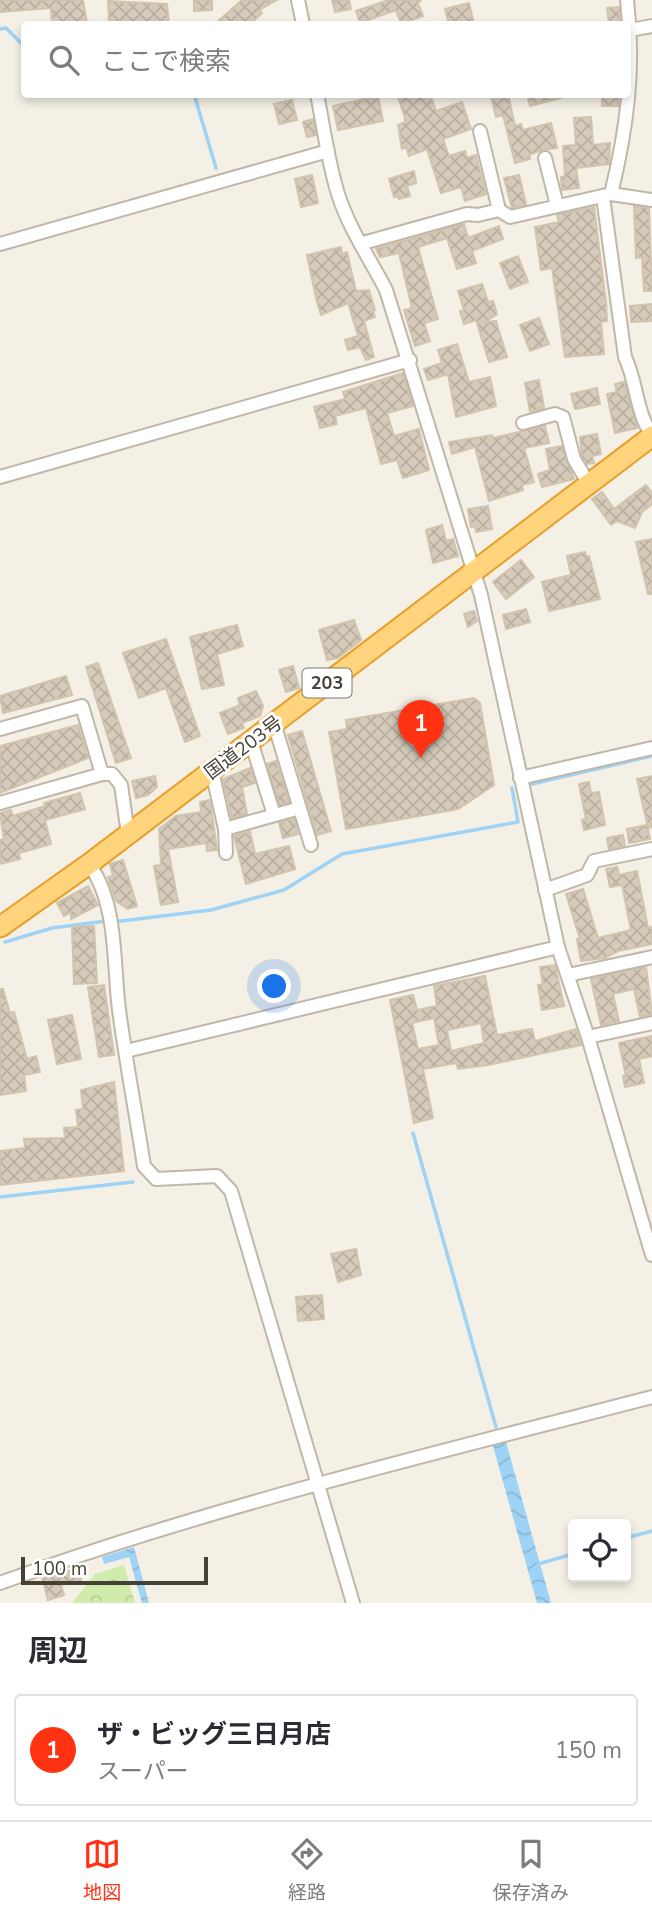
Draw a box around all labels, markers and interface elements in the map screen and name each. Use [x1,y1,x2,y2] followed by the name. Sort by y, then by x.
[21,21,631,98] search box
[45,41,83,79] icon: search
[101,44,231,79] text: ここで検索
[302,668,352,698] road number: 203
[398,700,444,758] pin: 1
[199,710,288,786] street label: 国道203号
[257,969,291,1003] your location
[568,1519,631,1582] map controls
[568,1519,631,1582] button: locate
[21,1554,208,1586] scale bar
[32,1556,87,1582] text: 100 m
[28,1631,88,1672] text: 周辺
[97,1717,331,1752] text: ザ・ビッグ三日月店
[46,1735,60,1766] text: 1
[555,1735,622,1766] text: 150 m
[97,1756,189,1787] text: スーパー
[83,1835,121,1906] tab: 地図
[288,1835,326,1906] tab: 経路
[493,1835,569,1906] tab: 保存済み

